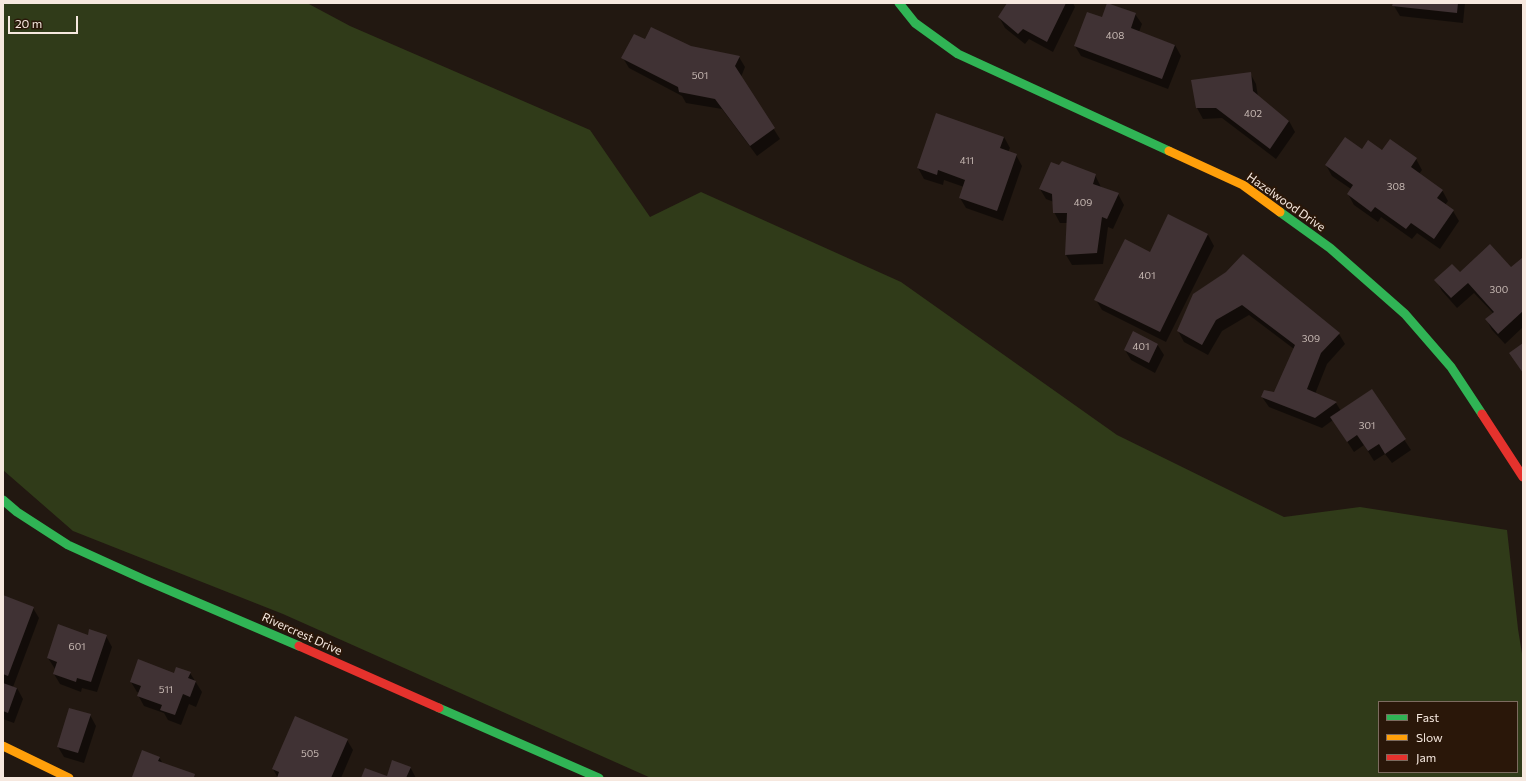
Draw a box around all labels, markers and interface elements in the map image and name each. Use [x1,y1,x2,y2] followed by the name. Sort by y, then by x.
[10,8,80,34] scale bar
[15,16,42,30] text: 20 m
[1106,30,1124,42] house number: 408
[692,70,708,82] house number: 501
[1244,108,1262,120] house number: 402
[960,155,974,167] house number: 411
[1244,170,1328,234] street label: Hazelwood Drive
[1387,181,1405,193] house number: 308
[1074,197,1092,209] house number: 409
[1139,270,1155,282] house number: 401
[1490,284,1508,296] house number: 300
[1302,333,1320,345] house number: 309
[1133,341,1149,353] house number: 401
[1359,420,1375,432] house number: 301
[260,610,344,658] street label: Rivercrest Drive
[69,641,85,653] house number: 601
[159,684,173,696] house number: 511
[1378,701,1518,773] legend
[1416,710,1439,724] text: Fast
[1416,730,1443,744] text: Slow
[301,748,319,760] house number: 505
[1416,750,1436,764] text: Jam

